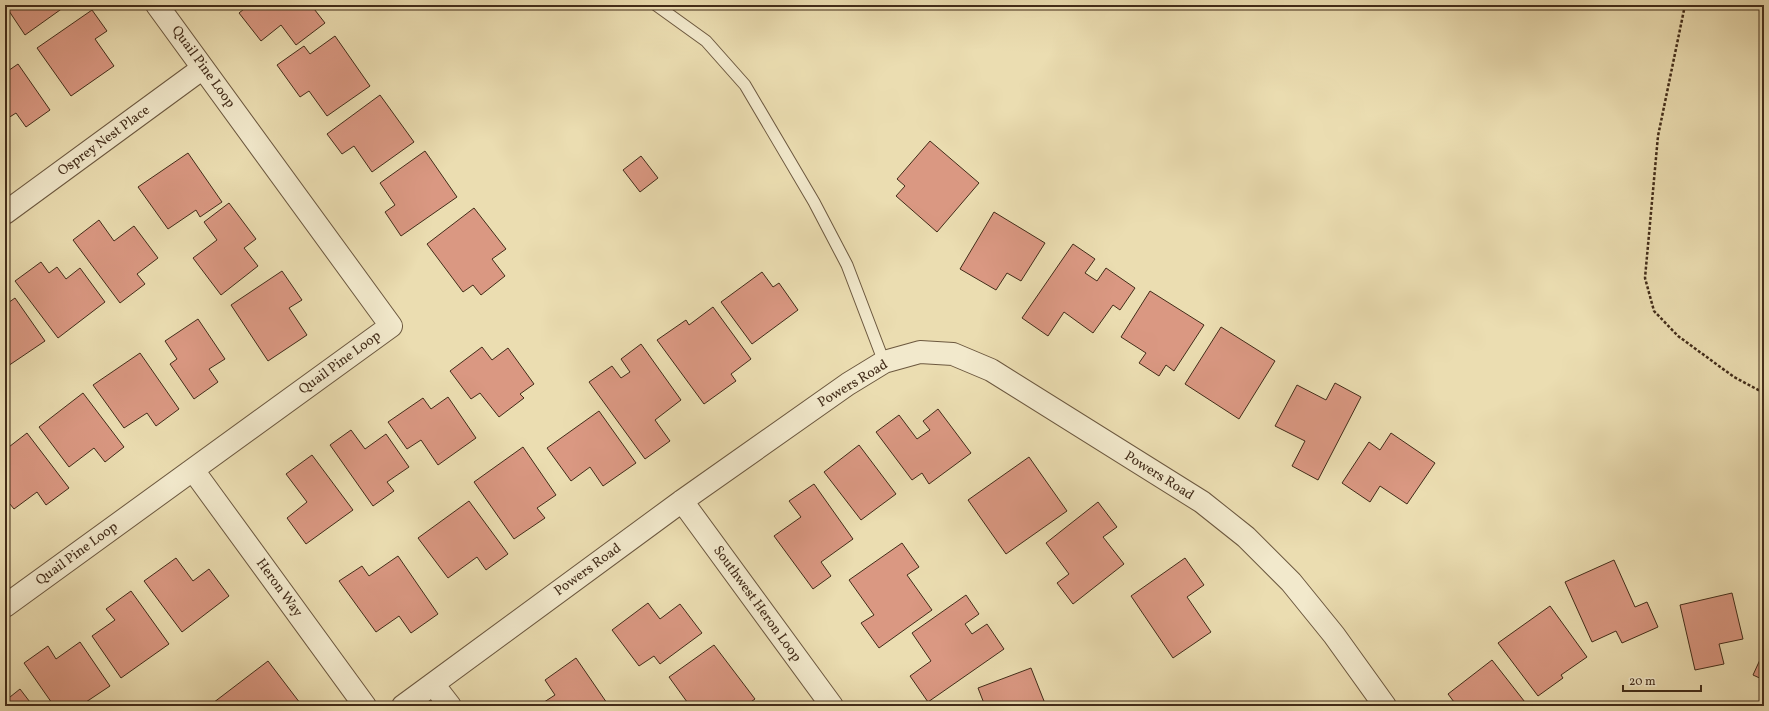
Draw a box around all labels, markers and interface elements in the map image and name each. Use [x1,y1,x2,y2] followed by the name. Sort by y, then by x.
[167,22,239,112] street label: Quail Pine Loop
[54,101,154,181] street label: Osprey Nest Place
[295,327,385,399] street label: Quail Pine Loop
[814,356,892,412] street label: Powers Road
[1121,447,1198,505] street label: Powers Road
[32,518,122,590] street label: Quail Pine Loop
[551,539,626,601] street label: Powers Road
[708,542,806,666] street label: Southwest Heron Loop
[251,555,307,622] street label: Heron Way
[1623,667,1701,693] scale bar
[1629,674,1656,690] text: 20 m

